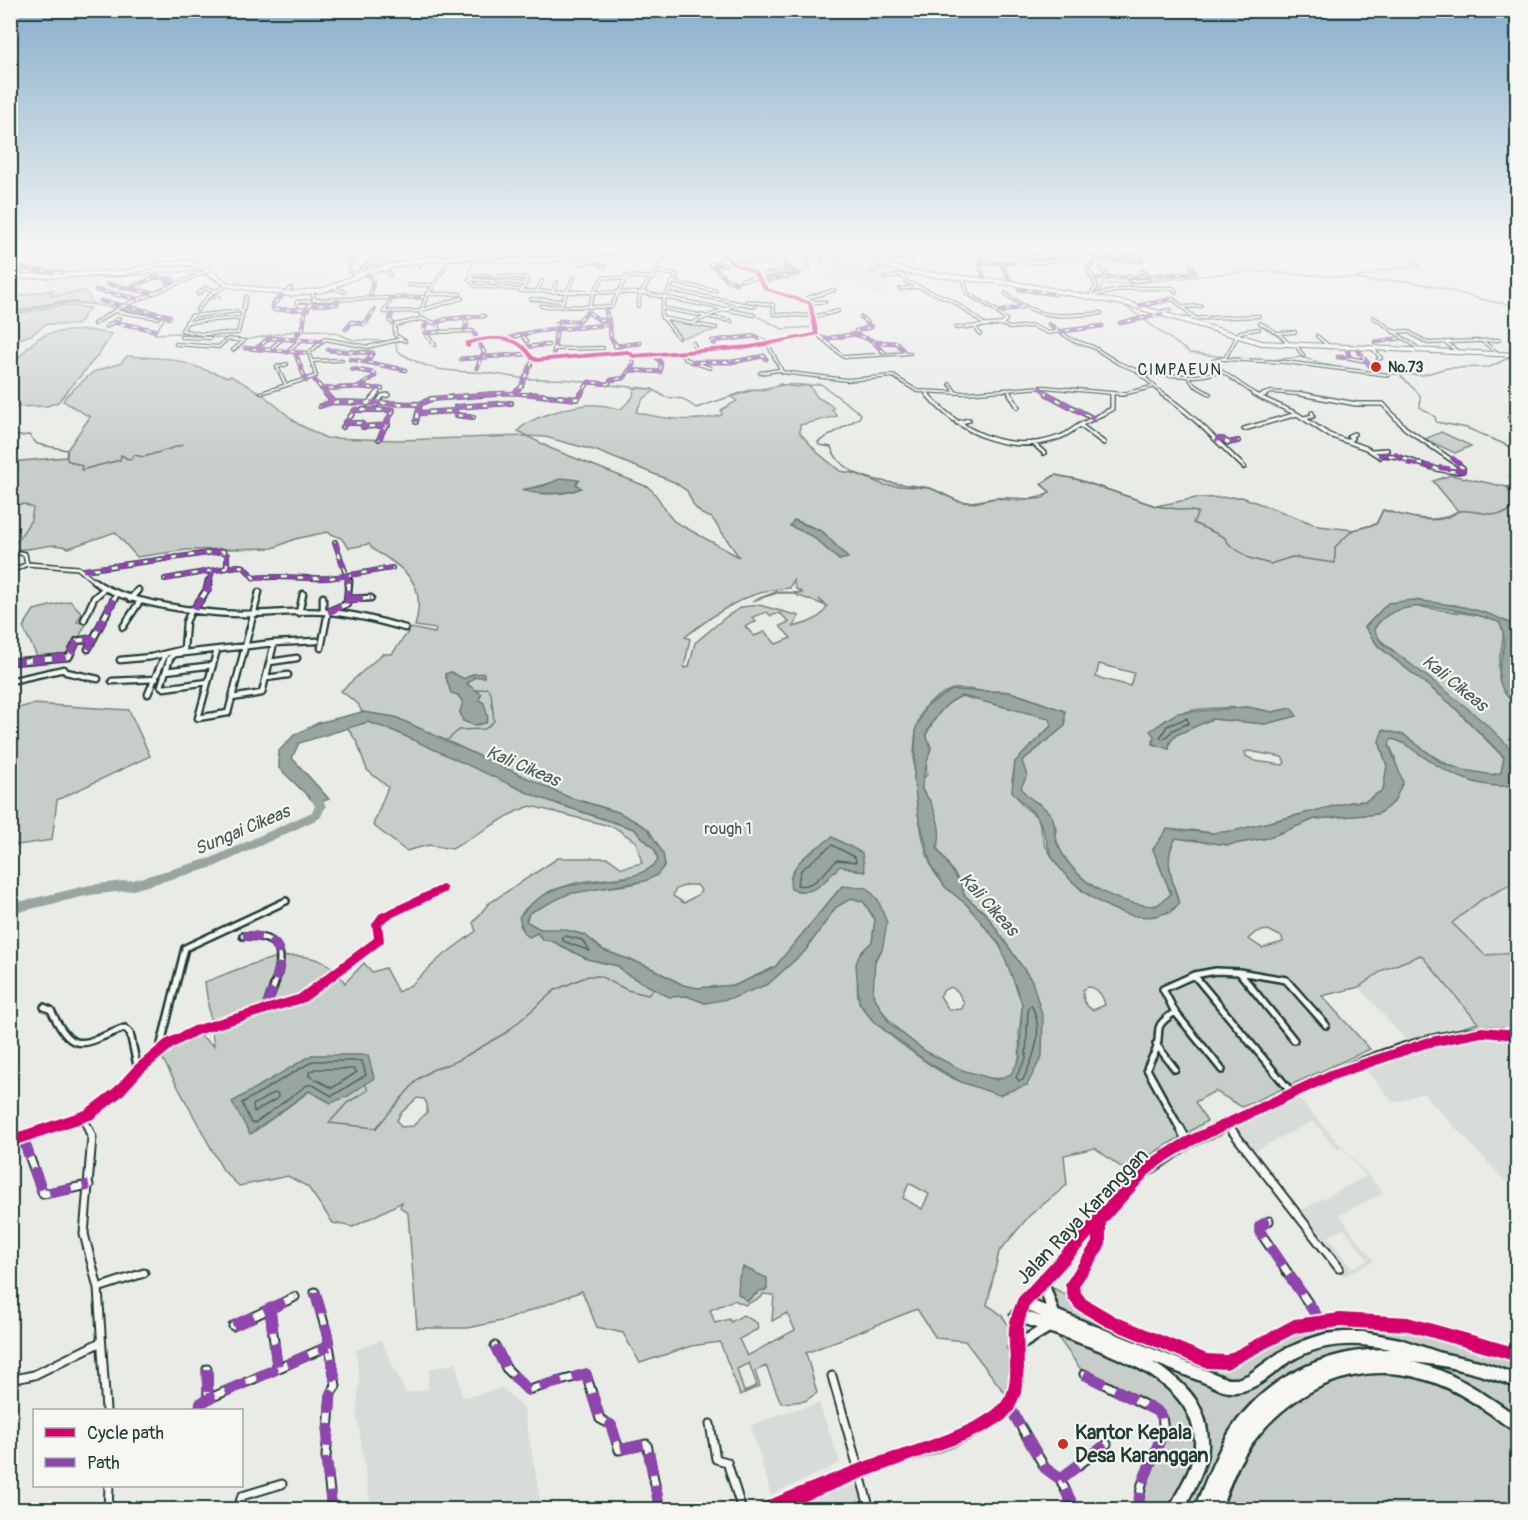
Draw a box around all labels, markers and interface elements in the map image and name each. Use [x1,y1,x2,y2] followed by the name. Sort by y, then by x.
[1388,359,1423,376] place label: No.73
[1137,360,1223,380] district label: CIMPAEUN
[1369,360,1383,374] marker: No.73
[1417,650,1494,718] water label: Kali Cikeas
[483,741,565,793] water label: Kali Cikeas
[191,799,295,861] water label: Sungai Cikeas
[704,819,752,839] park label: rough 1
[954,868,1024,942] water label: Kali Cikeas
[1011,1143,1154,1290] street label: Jalan Raya Karanggan
[33,1409,243,1487] legend
[1075,1420,1209,1468] place label: Kantor Kepala Desa Karanggan
[87,1422,164,1445] text: Cycle path
[1056,1437,1070,1451] marker: Kantor Kepala Desa Karanggan
[87,1452,120,1475] text: Path

